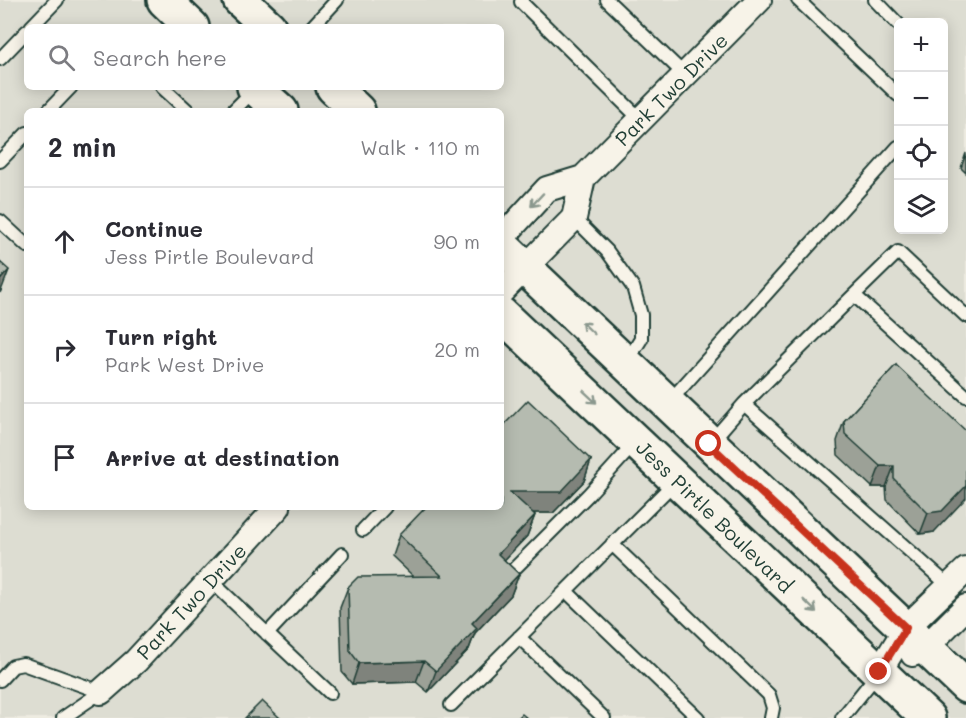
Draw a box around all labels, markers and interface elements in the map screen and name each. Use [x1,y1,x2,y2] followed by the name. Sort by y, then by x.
[894,18,948,234] map controls
[894,18,948,72] button: +
[24,24,504,90] search box
[609,27,733,151] street label: Park Two Drive
[45,41,78,74] icon: search
[93,43,227,72] text: Search here
[894,72,948,126] button: −
[894,126,948,180] button: locate
[48,130,116,164] text: 2 min
[360,134,480,160] text: Walk · 110 m
[894,180,948,234] button: layers
[530,193,544,208] one-way arrow
[105,214,203,243] text: Continue
[48,225,81,258] icon: ahead
[434,228,480,254] text: 90 m
[105,243,314,269] text: Jess Pirtle Boulevard
[581,321,596,336] one-way arrow
[105,322,217,351] text: Turn right
[48,333,81,366] icon: right
[434,336,480,362] text: 20 m
[105,351,264,377] text: Park West Drive
[582,390,597,404] one-way arrow
[695,430,721,456] route start
[631,434,799,598] street label: Jess Pirtle Boulevard
[48,441,81,474] icon: arrive
[105,443,340,472] text: Arrive at destination
[131,537,251,665] street label: Park Two Drive
[802,598,817,613] one-way arrow
[865,658,891,684] route end

